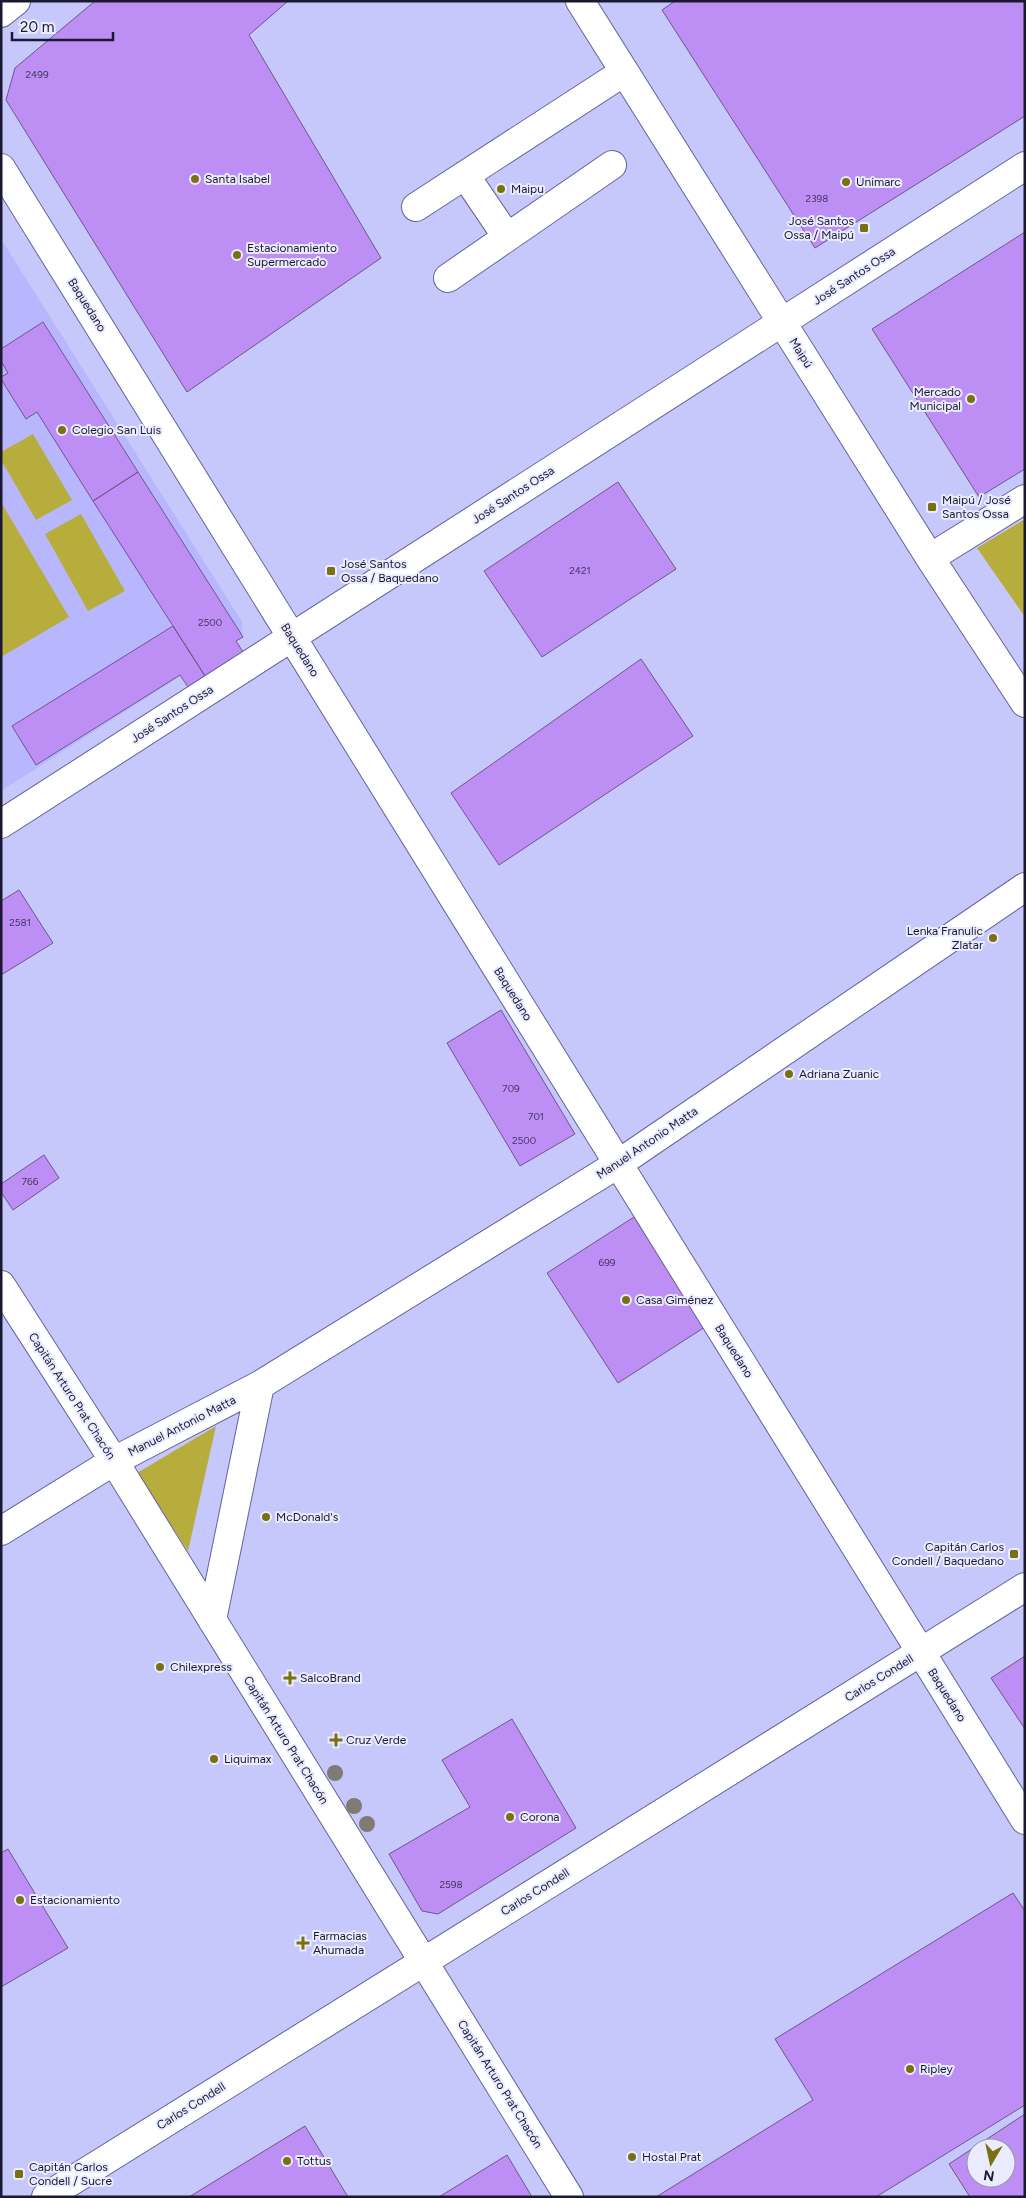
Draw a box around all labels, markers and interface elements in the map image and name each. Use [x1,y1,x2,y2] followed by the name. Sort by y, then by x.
[12,10,114,42] scale bar
[20,18,54,36] text: 20 m
[25,68,49,81] house number: 2499
[205,172,270,186] place label: Santa Isabel
[189,173,201,185] marker: Santa Isabel
[856,175,901,189] place label: Unimarc
[840,176,852,188] marker: Unimarc
[511,182,544,196] place label: Maipu
[495,183,507,195] marker: Maipu
[806,192,828,205] house number: 2398
[784,214,854,242] place label: José Santos Ossa / Maipú
[858,222,870,234] marker: José Santos Ossa / Maipú
[247,241,337,269] place label: Estacionamiento Supermercado
[810,244,898,308] street label: José Santos Ossa
[231,249,243,261] marker: Estacionamiento Supermercado
[65,276,109,334] street label: Baquedano
[786,335,816,371] street label: Maipú
[910,385,961,413] place label: Mercado Municipal
[965,393,977,405] marker: Mercado Municipal
[72,423,161,437] place label: Colegio San Luis
[56,424,68,436] marker: Colegio San Luis
[469,463,557,527] street label: José Santos Ossa
[942,493,1011,521] place label: Maipú / José Santos Ossa
[926,501,938,513] marker: Maipú / José Santos Ossa
[341,557,439,585] place label: José Santos Ossa / Baquedano
[569,564,591,577] house number: 2421
[325,565,337,577] marker: José Santos Ossa / Baquedano
[198,616,222,629] house number: 2500
[278,621,322,679] street label: Baquedano
[128,682,216,746] street label: José Santos Ossa
[9,916,31,929] house number: 2581
[907,924,983,952] place label: Lenka Franulic Zlatar
[987,932,999,944] marker: Lenka Franulic Zlatar
[491,965,535,1023] street label: Baquedano
[799,1067,880,1081] place label: Adriana Zuanic
[783,1068,795,1080] marker: Adriana Zuanic
[502,1082,520,1095] house number: 709
[594,1104,700,1182] street label: Manuel Antonio Matta
[528,1110,544,1123] house number: 701
[512,1134,536,1147] house number: 2500
[22,1175,39,1188] house number: 766
[599,1256,616,1269] house number: 699
[636,1293,713,1307] place label: Casa Giménez
[620,1294,632,1306] marker: Casa Giménez
[712,1322,756,1380] street label: Baquedano
[26,1330,118,1462] street label: Capitán Arturo Prat Chacón
[126,1393,238,1459] street label: Manuel Antonio Matta
[276,1510,339,1524] place label: McDonald's
[260,1511,272,1523] marker: McDonald's
[892,1540,1004,1568] place label: Capitán Carlos Condell / Baquedano
[1008,1548,1020,1560] marker: Capitán Carlos Condell / Baquedano
[842,1651,916,1705] street label: Carlos Condell
[170,1660,232,1674] place label: Chilexpress
[154,1661,166,1673] marker: Chilexpress
[925,1666,969,1724] street label: Baquedano
[300,1671,361,1685] place label: SalcoBrand
[284,1672,296,1684] marker: SalcoBrand
[241,1673,331,1807] street label: Capitán Arturo Prat Chacón
[346,1733,407,1747] place label: Cruz Verde
[330,1734,342,1746] marker: Cruz Verde
[224,1752,272,1766] place label: Liquimax
[208,1753,220,1765] marker: Liquimax
[520,1810,559,1824] place label: Corona
[504,1811,516,1823] marker: Corona
[498,1865,572,1919] street label: Carlos Condell
[439,1878,463,1891] house number: 2598
[30,1893,120,1907] place label: Estacionamiento
[14,1894,26,1906] marker: Estacionamiento
[313,1929,367,1957] place label: Farmacias Ahumada
[297,1937,309,1949] marker: Farmacias Ahumada
[455,2017,545,2151] street label: Capitán Arturo Prat Chacón
[920,2062,953,2076] place label: Ripley
[904,2063,916,2075] marker: Ripley
[154,2079,228,2133] street label: Carlos Condell
[966,2138,1016,2188] north arrow
[642,2150,702,2164] place label: Hostal Prat
[626,2151,638,2163] marker: Hostal Prat
[297,2154,332,2168] place label: Tottus
[281,2155,293,2167] marker: Tottus
[29,2160,112,2188] place label: Capitán Carlos Condell / Sucre
[982,2166,996,2185] text: N
[13,2168,25,2180] marker: Capitán Carlos Condell / Sucre

